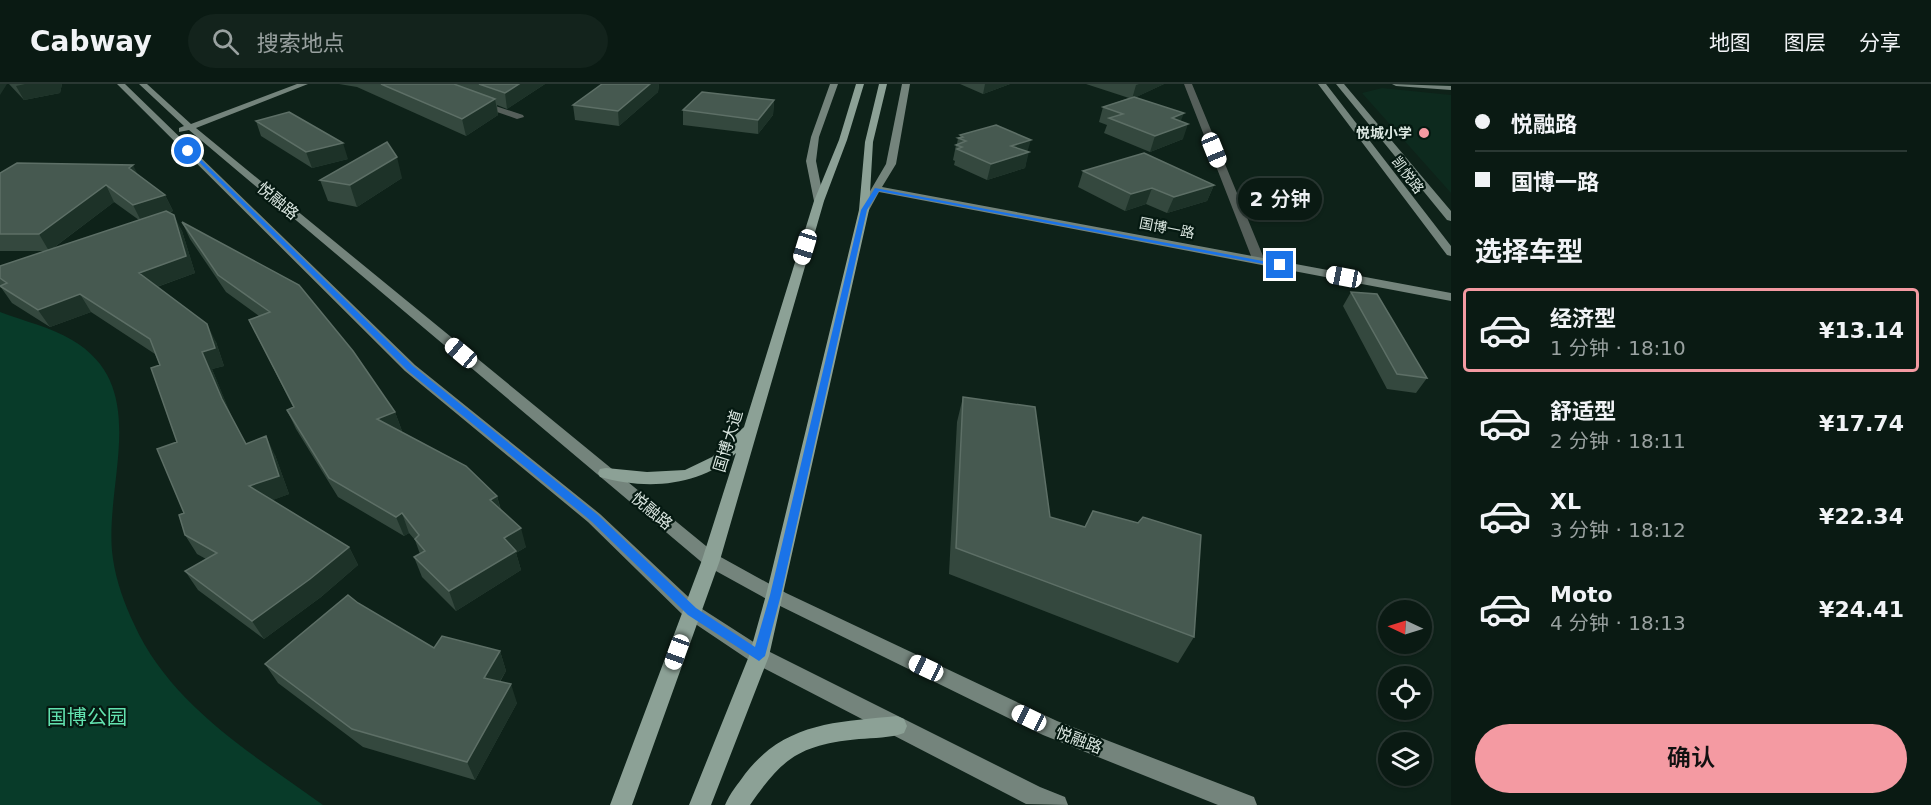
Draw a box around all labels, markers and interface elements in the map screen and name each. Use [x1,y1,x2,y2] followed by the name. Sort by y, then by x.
[188,14,608,68] search box
[30,25,152,58] text: Cabway
[209,25,242,58] icon: search
[257,31,345,56] text: 搜索地点
[1709,31,1751,55] text: 地图
[1784,31,1826,55] text: 图层
[1859,31,1901,55] text: 分享
[1511,112,1577,137] text: 悦融路
[1356,125,1412,141] place label: 悦城小学
[1417,126,1431,140] marker: 悦城小学
[1199,130,1229,170] car
[174,137,201,164] route start
[1389,153,1427,197] street label: 凯悦路
[1511,170,1599,195] text: 国博一路
[254,178,302,224] street label: 悦融路
[1238,178,1322,220] callout: 2 分钟
[1250,187,1310,211] text: 2 分钟
[1138,215,1196,241] street label: 国博一路
[791,227,819,267] car
[1475,236,1583,267] text: 选择车型
[1266,251,1293,278] route end
[1325,265,1363,289] car
[1478,303,1532,357] icon: car
[1550,306,1616,331] text: 经济型
[1819,318,1904,343] text: ¥13.14
[441,335,481,371] car
[1550,336,1686,360] text: 1 分钟 · 18:10
[1478,396,1532,450] icon: car
[1550,399,1616,424] text: 舒适型
[710,408,746,474] street label: 国博大道
[1819,411,1904,436] text: ¥17.74
[1550,429,1686,453] text: 2 分钟 · 18:11
[628,488,676,534] street label: 悦融路
[1478,489,1532,543] icon: car
[1550,489,1581,514] text: XL
[1819,504,1904,529] text: ¥22.34
[1550,518,1686,542] text: 3 分钟 · 18:12
[1478,582,1532,636] icon: car
[1550,582,1613,607] text: Moto
[1819,597,1904,622] text: ¥24.41
[1378,600,1432,654] north arrow
[1378,600,1432,786] map controls
[1550,611,1686,635] text: 4 分钟 · 18:13
[662,632,692,672] car
[906,652,946,684] car
[1378,666,1432,720] button: locate
[1009,702,1049,734] car
[47,705,127,729] park label: 国博公园
[1053,723,1105,757] street label: 悦融路
[1475,724,1907,793] button: 确认
[1378,732,1432,786] button: layers

